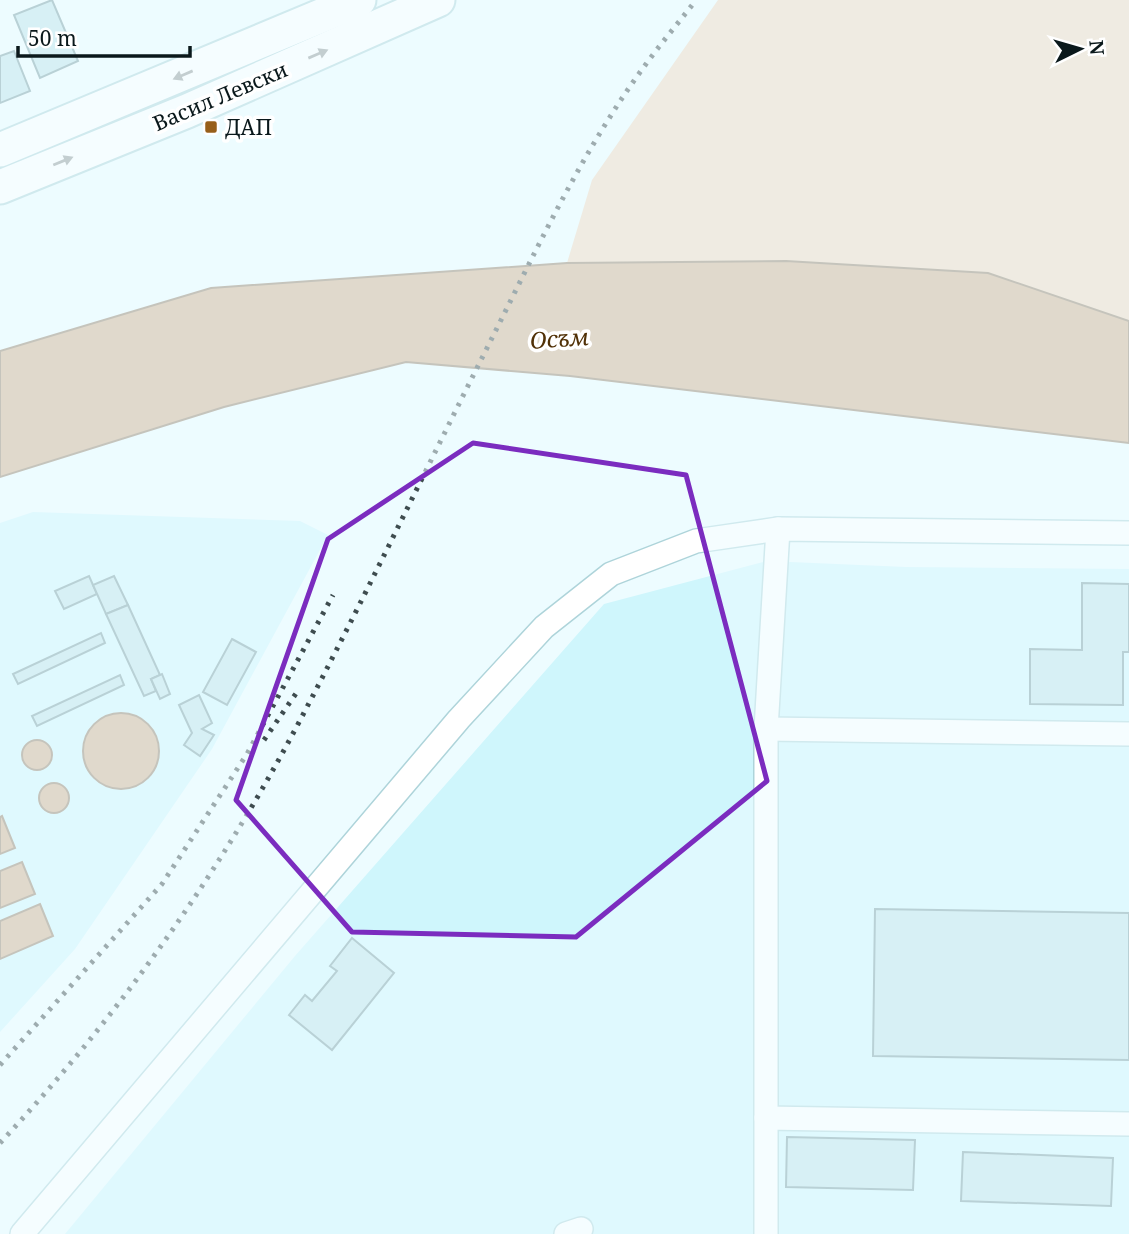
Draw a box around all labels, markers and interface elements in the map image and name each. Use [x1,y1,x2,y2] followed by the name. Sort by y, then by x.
[18,14,189,58] scale bar
[1045,14,1115,84] north arrow
[28,24,77,52] text: 50 m
[1083,39,1111,56] text: N
[308,48,329,59] one-way arrow
[148,55,292,137] street label: Васил Левски
[173,69,194,80] one-way arrow
[225,113,272,141] place label: ДАП
[203,119,219,135] marker: ДАП
[53,155,74,166] one-way arrow
[528,320,590,356] water label: Осъм

